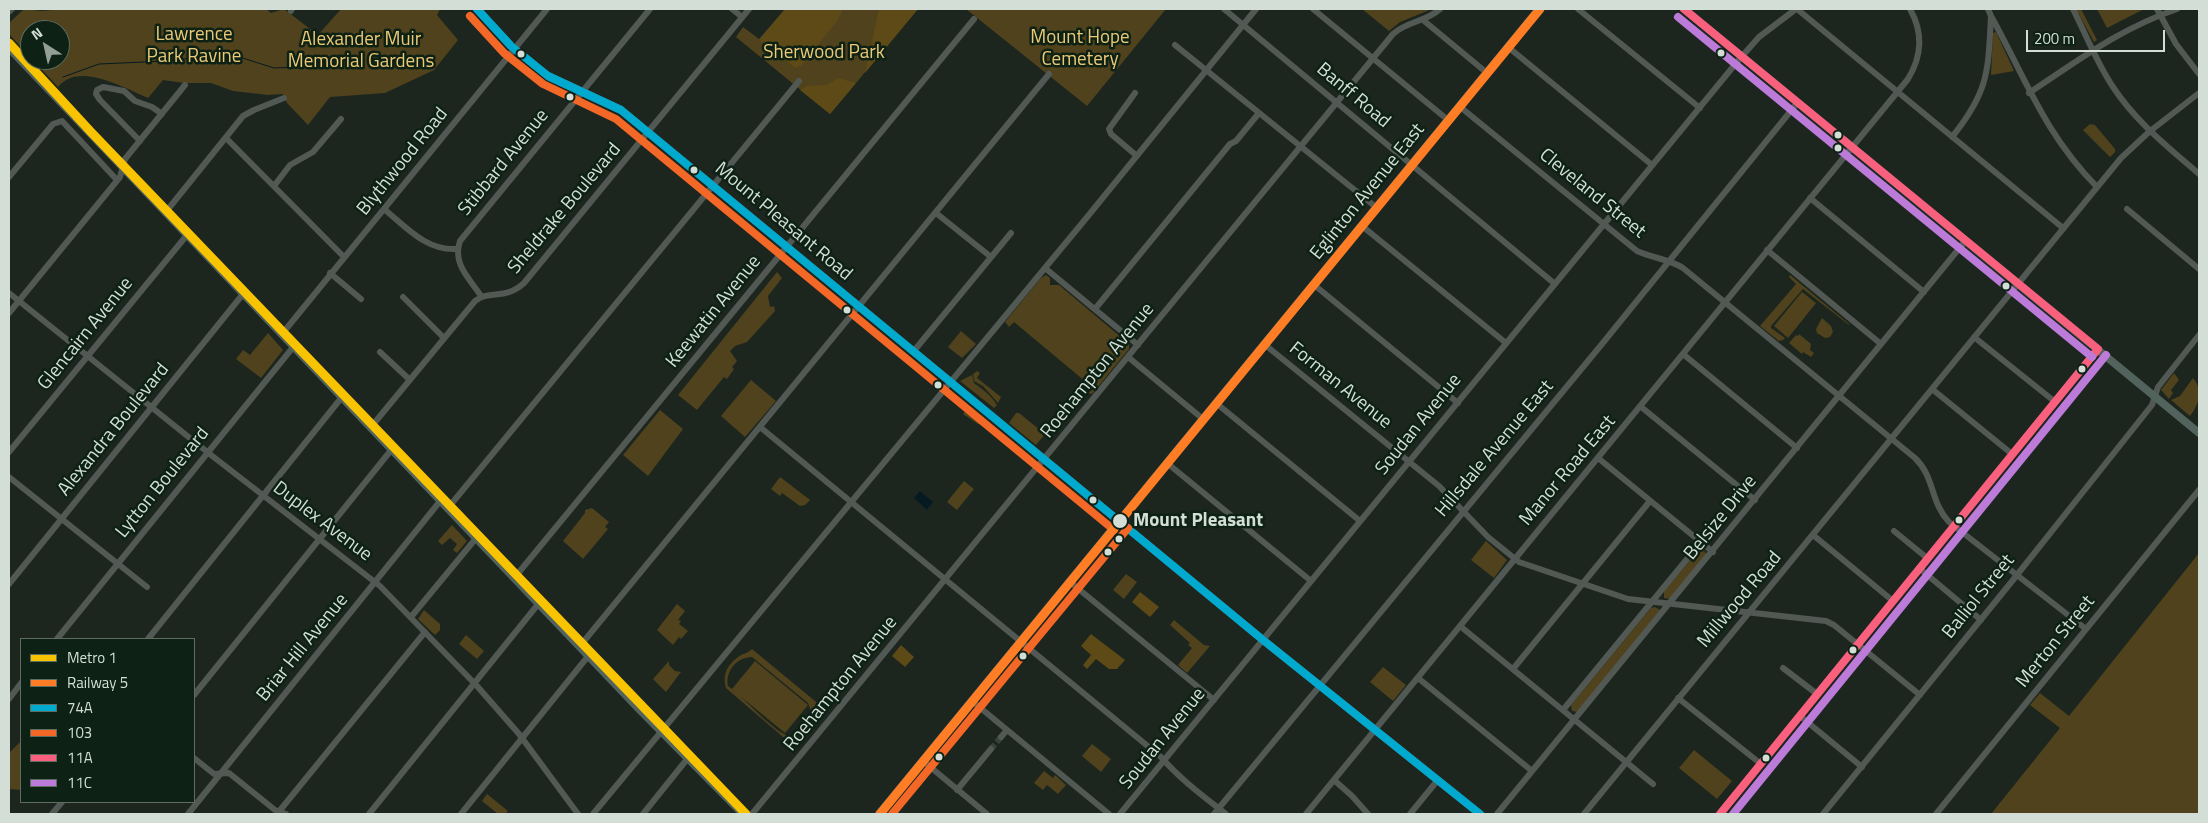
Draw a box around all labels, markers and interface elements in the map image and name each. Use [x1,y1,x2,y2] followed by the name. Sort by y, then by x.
[20,20,70,70] north arrow
[2028,20,2167,52] scale bar
[27,22,47,45] text: N
[147,24,241,68] park label: Lawrence Park Ravine
[1030,27,1130,71] park label: Mount Hope Cemetery
[2034,27,2075,50] text: 200 m
[288,29,434,73] park label: Alexander Muir Memorial Gardens
[763,42,885,64] park label: Sherwood Park
[1716,48,1726,58] unlabelled marker
[516,49,526,59] unlabelled marker
[1311,59,1395,133] street label: Banff Road
[565,92,575,102] unlabelled marker
[353,104,453,220] street label: Blythwood Road
[454,105,554,221] street label: Stibbard Avenue
[1306,119,1430,265] street label: Eglinton Avenue East
[1833,130,1843,140] unlabelled marker
[504,139,626,279] street label: Sheldrake Boulevard
[1833,143,1843,153] unlabelled marker
[1534,144,1650,244] street label: Cleveland Street
[710,158,856,286] street label: Mount Pleasant Road
[689,165,699,175] unlabelled marker
[662,251,766,373] street label: Keewatin Avenue
[34,273,138,395] street label: Glencairn Avenue
[2001,281,2011,291] unlabelled marker
[1037,299,1159,443] street label: Roehampton Avenue
[842,305,852,315] unlabelled marker
[1284,338,1396,434] street label: Forman Avenue
[53,359,175,501] street label: Alexandra Boulevard
[2077,364,2087,374] unlabelled marker
[1371,370,1467,480] street label: Soudan Avenue
[1431,376,1559,522] street label: Hillsdale Avenue East
[933,380,943,390] unlabelled marker
[1515,411,1621,531] street label: Manor Road East
[111,423,215,543] street label: Lytton Boulevard
[1680,471,1762,565] street label: Belsize Drive
[268,477,376,567] street label: Duplex Avenue
[1088,495,1098,505] unlabelled marker
[1133,510,1263,532] place label: Mount Pleasant
[1111,512,1129,530] marker: Mount Pleasant
[1954,515,1964,525] unlabelled marker
[1114,534,1124,544] unlabelled marker
[1103,547,1113,557] unlabelled marker
[1693,547,1787,653] street label: Millwood Road
[1938,550,2020,644] street label: Balliol Street
[253,589,353,707] street label: Briar Hill Avenue
[2012,591,2100,693] street label: Merton Street
[780,612,902,756] street label: Roehampton Avenue
[20,638,195,803] legend
[1848,645,1858,655] unlabelled marker
[67,646,117,669] text: Metro 1
[1018,651,1028,661] unlabelled marker
[67,671,128,694] text: Railway 5
[1115,684,1211,794] street label: Soudan Avenue
[67,696,93,719] text: 74A
[67,721,92,744] text: 103
[67,746,93,769] text: 11A
[934,752,944,762] unlabelled marker
[1761,753,1771,763] unlabelled marker
[67,771,92,794] text: 11C

